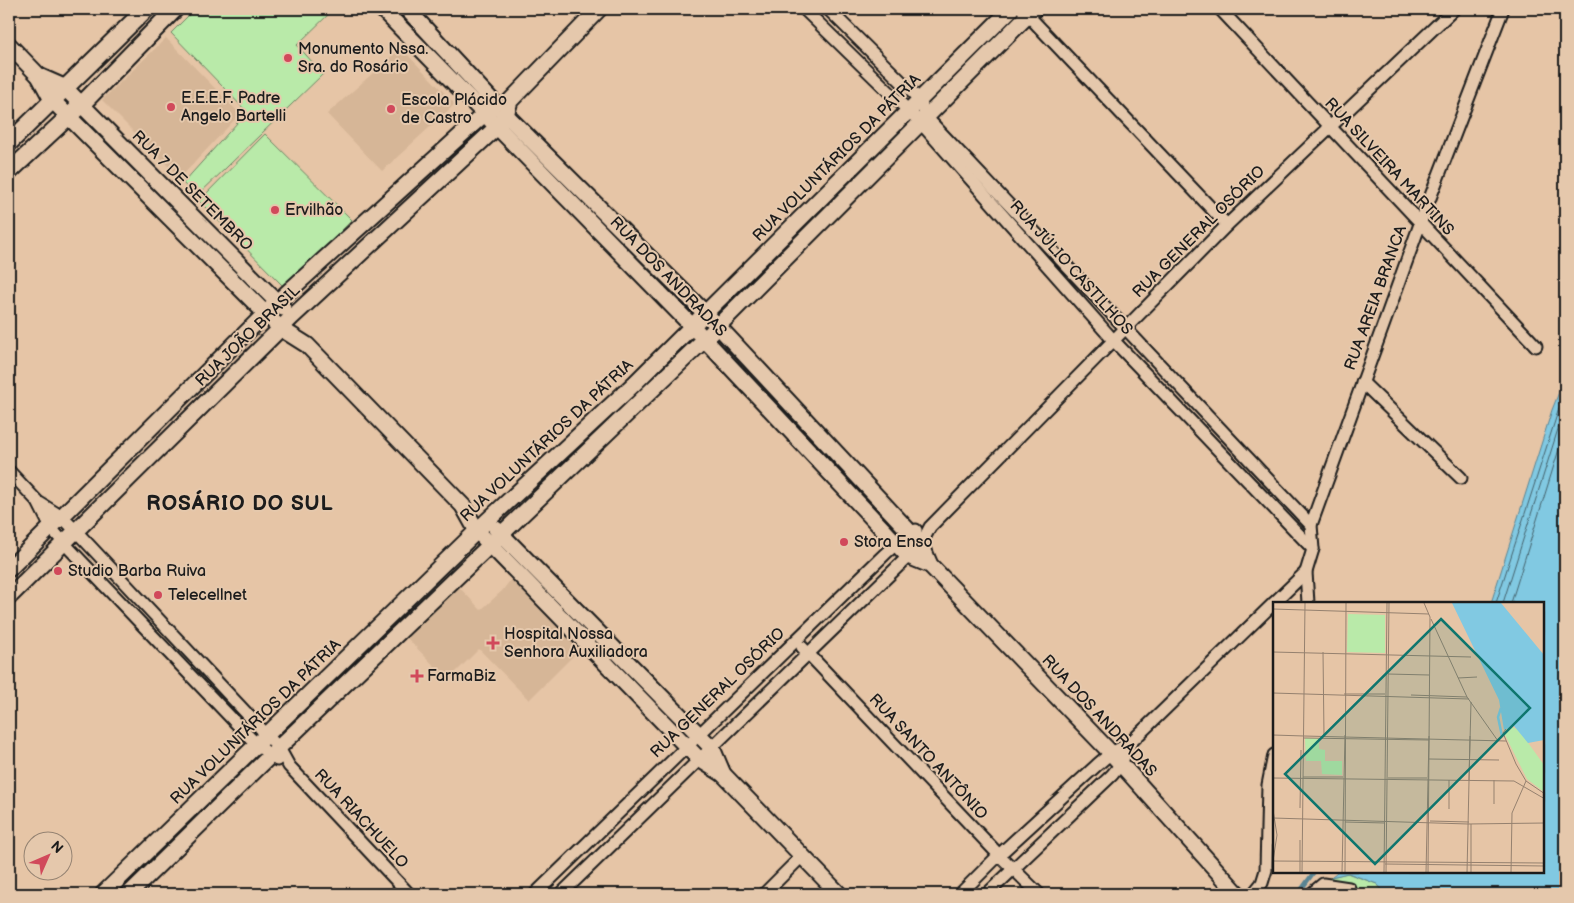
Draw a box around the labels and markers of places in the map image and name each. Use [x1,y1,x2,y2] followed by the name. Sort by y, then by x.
[298,40,428,77] place label: Monumento Nssa. Sra. do Rosário
[282,52,294,64] marker: Monumento Nssa. Sra. do Rosário
[181,89,286,126] place label: E.E.E.F. Padre Angelo Bartelli
[401,91,507,128] place label: Escola Plácido de Castro
[165,101,177,113] marker: E.E.E.F. Padre Angelo Bartelli
[385,103,397,115] marker: Escola Plácido de Castro
[285,201,343,220] place label: Ervilhão
[269,204,281,216] marker: Ervilhão
[854,533,933,552] place label: Stora Enso
[838,536,850,548] marker: Stora Enso
[68,562,206,581] place label: Studio Barba Ruiva
[52,565,64,577] marker: Studio Barba Ruiva
[168,586,247,605] place label: Telecellnet
[152,589,164,601] marker: Telecellnet
[504,625,648,662] place label: Hospital Nossa Senhora Auxiliadora
[486,636,500,650] marker: Hospital Nossa Senhora Auxiliadora
[427,667,496,686] place label: FarmaBiz
[411,670,423,682] marker: FarmaBiz

